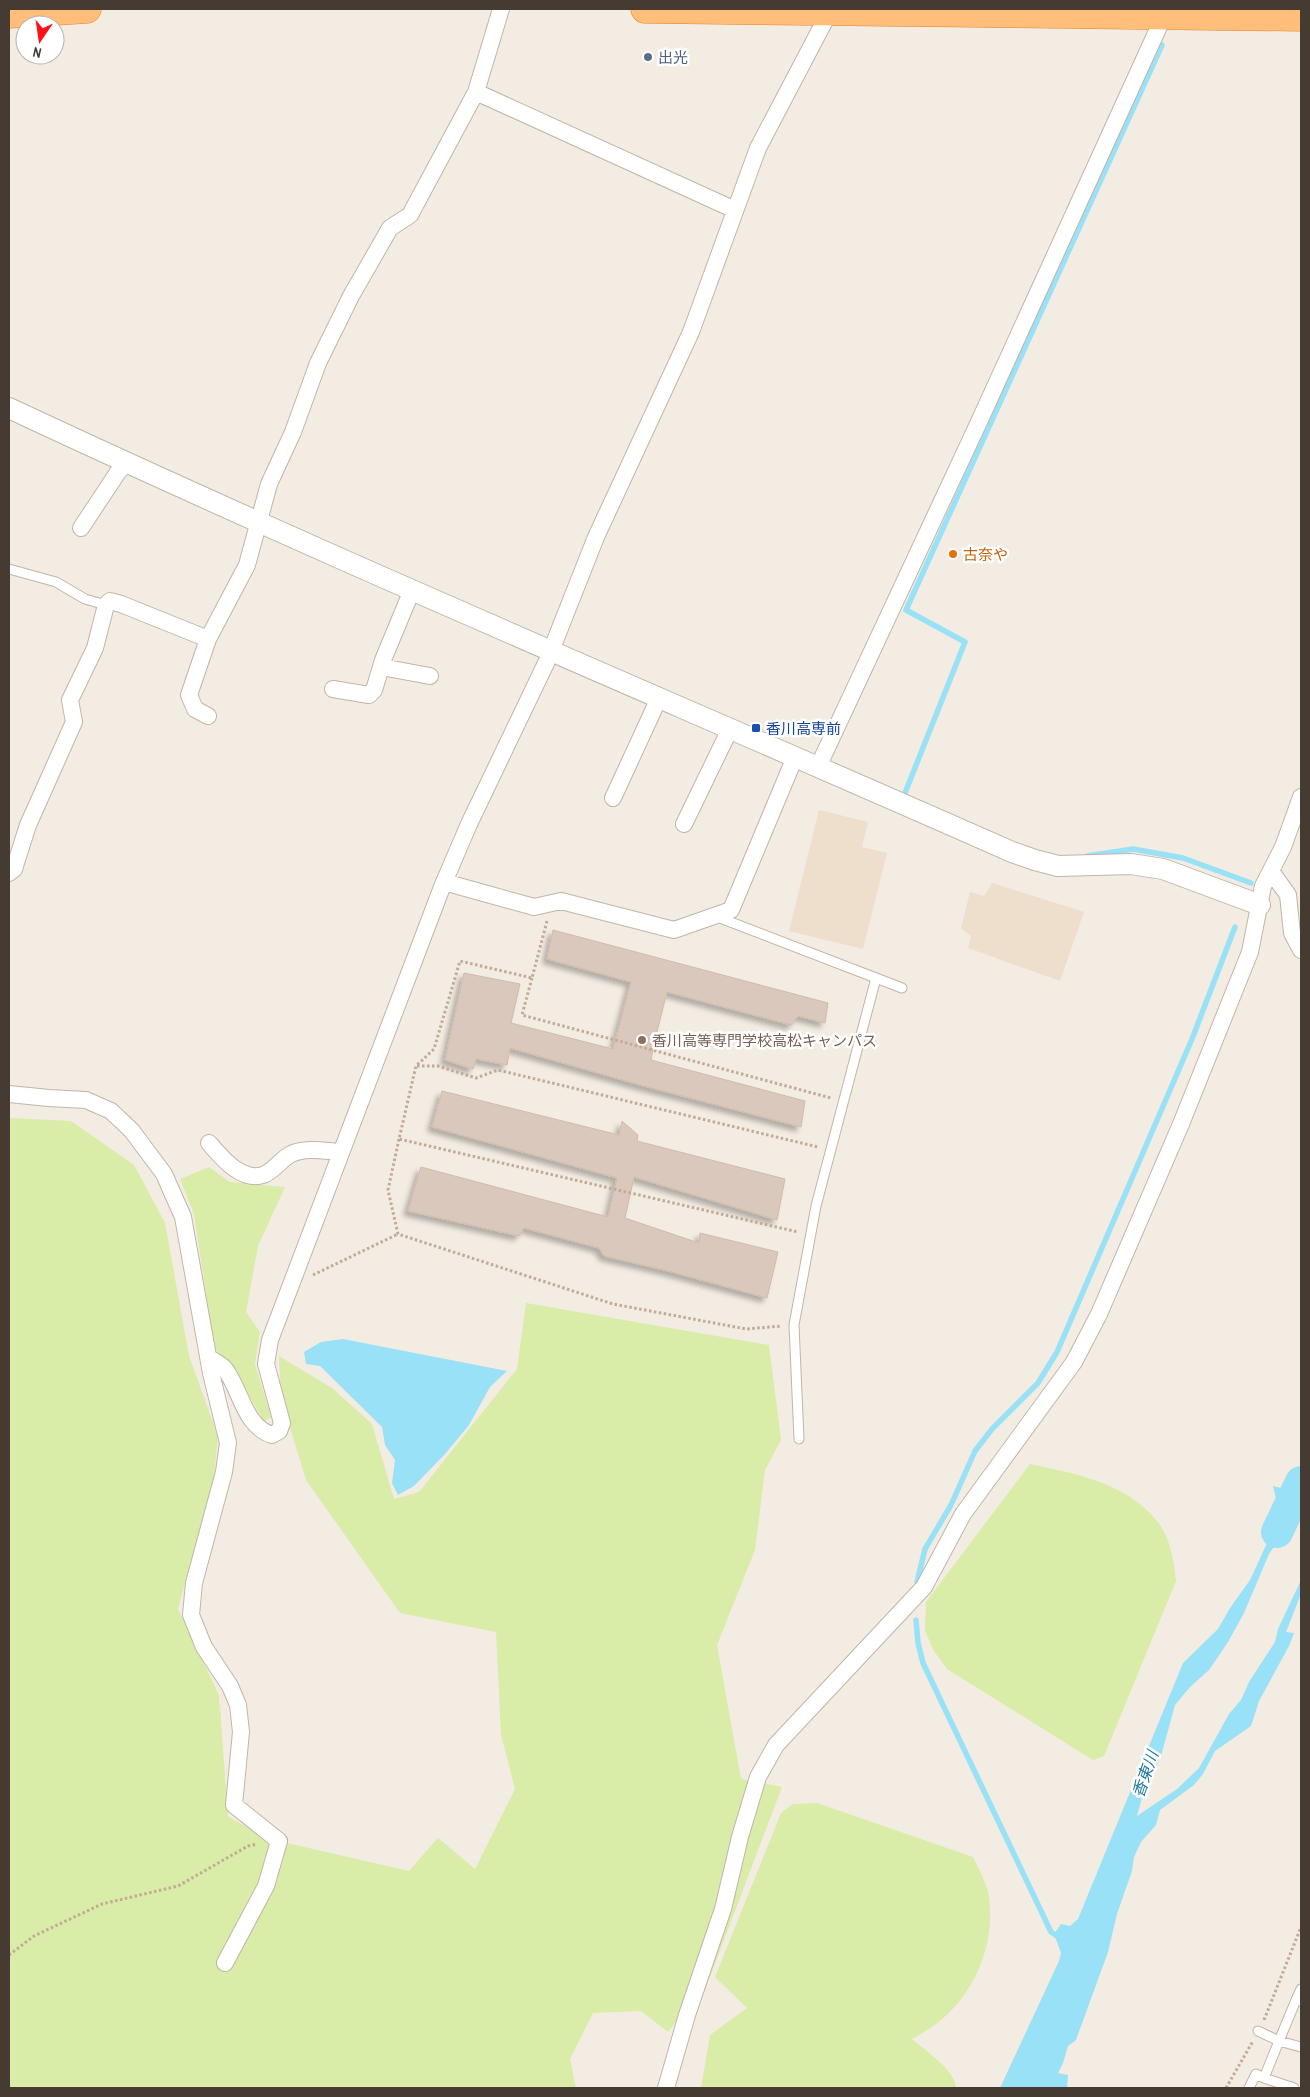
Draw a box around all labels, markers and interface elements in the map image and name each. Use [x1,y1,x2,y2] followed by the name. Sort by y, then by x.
[15,15,65,65] north arrow
[31,43,43,62] text: N
[658,47,688,68] place label: 出光
[642,51,654,63] marker: 出光
[963,544,1008,565] place label: 古奈や
[947,548,959,560] marker: 古奈や
[766,718,841,739] place label: 香川高専前
[750,722,762,734] marker: 香川高専前
[652,1030,877,1051] place label: 香川高等専門学校高松キャンパス
[636,1034,648,1046] marker: 香川高等専門学校高松キャンパス
[1127,1746,1164,1800] water label: 香東川

